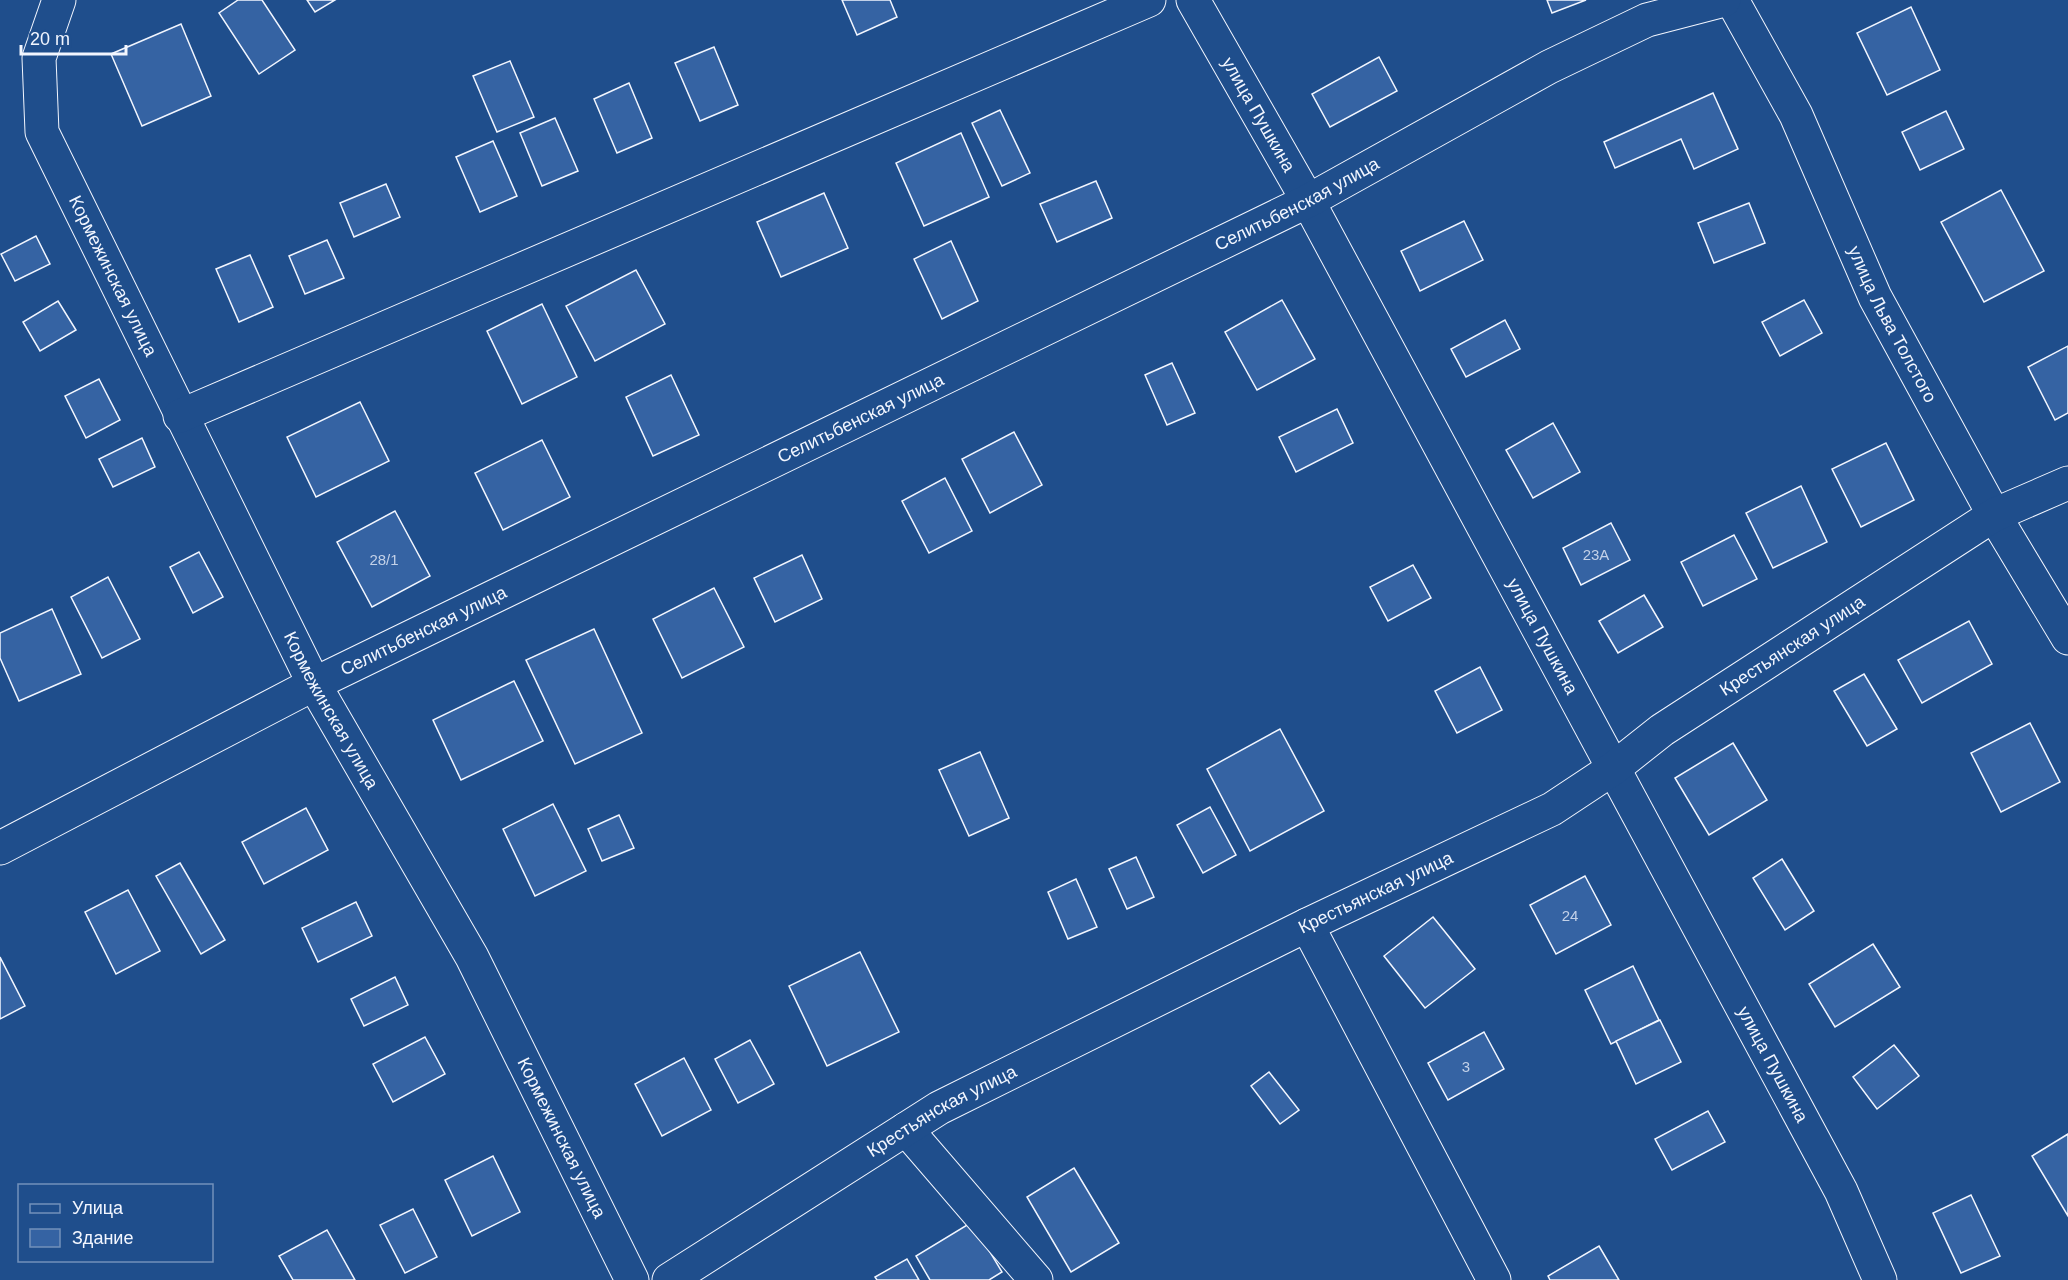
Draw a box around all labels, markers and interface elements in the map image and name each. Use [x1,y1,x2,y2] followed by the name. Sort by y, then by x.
[21,18,126,56] scale bar
[30,29,70,49] text: 20 m
[1218,54,1300,176] street label: улица Пушкина
[1211,153,1383,255] street label: Селитьбенская улица
[65,193,161,360] street label: Кормежинская улица
[1844,243,1941,406] street label: улица Льва Толстого
[774,369,948,467] street label: Селитьбенская улица
[1583,546,1609,563] house number: 23А
[369,551,399,568] house number: 28/1
[1503,575,1582,699] street label: улица Пушкина
[337,582,511,680] street label: Селитьбенская улица
[1716,591,1869,700] street label: Крестьянская улица
[280,628,383,793] street label: Кормежинская улица
[1295,847,1457,938] street label: Крестьянская улица
[1562,907,1578,924] house number: 24
[1733,1003,1813,1127] street label: улица Пушкина
[513,1054,610,1222] street label: Кормежинская улица
[1462,1058,1470,1075] house number: 3
[863,1061,1021,1161] street label: Крестьянская улица
[18,1184,213,1262] legend
[72,1198,124,1218] text: Улица
[72,1228,133,1248] text: Здание

